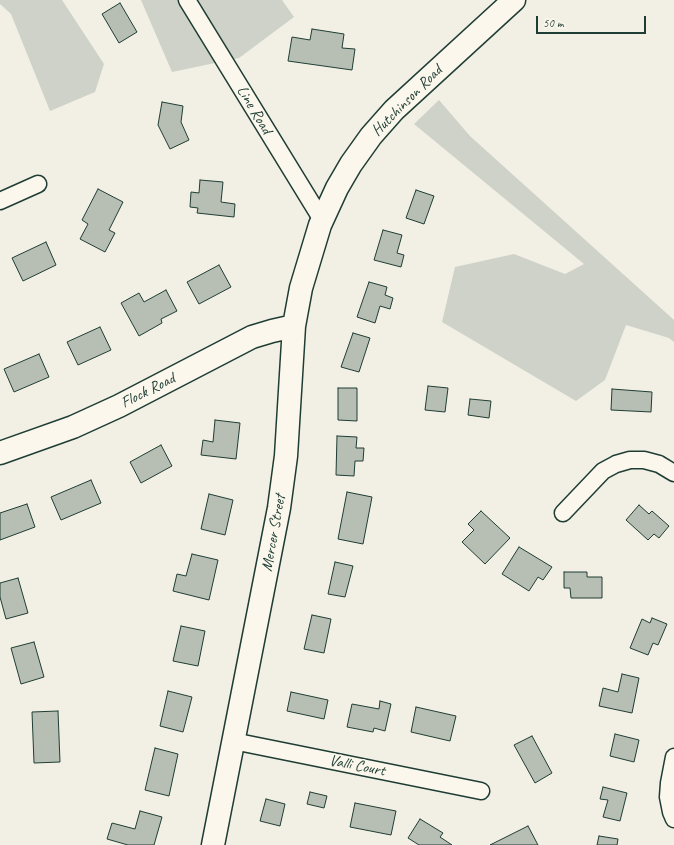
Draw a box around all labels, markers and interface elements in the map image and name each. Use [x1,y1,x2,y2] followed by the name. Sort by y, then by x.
[538,8,648,34] scale bar
[543,15,563,31] text: 50 m
[368,62,446,140] street label: Hutchinson Road
[232,82,276,138] street label: Line Road
[118,369,178,413] street label: Flock Road
[258,493,290,573] street label: Mercer Street
[327,751,387,781] street label: Valli Court

